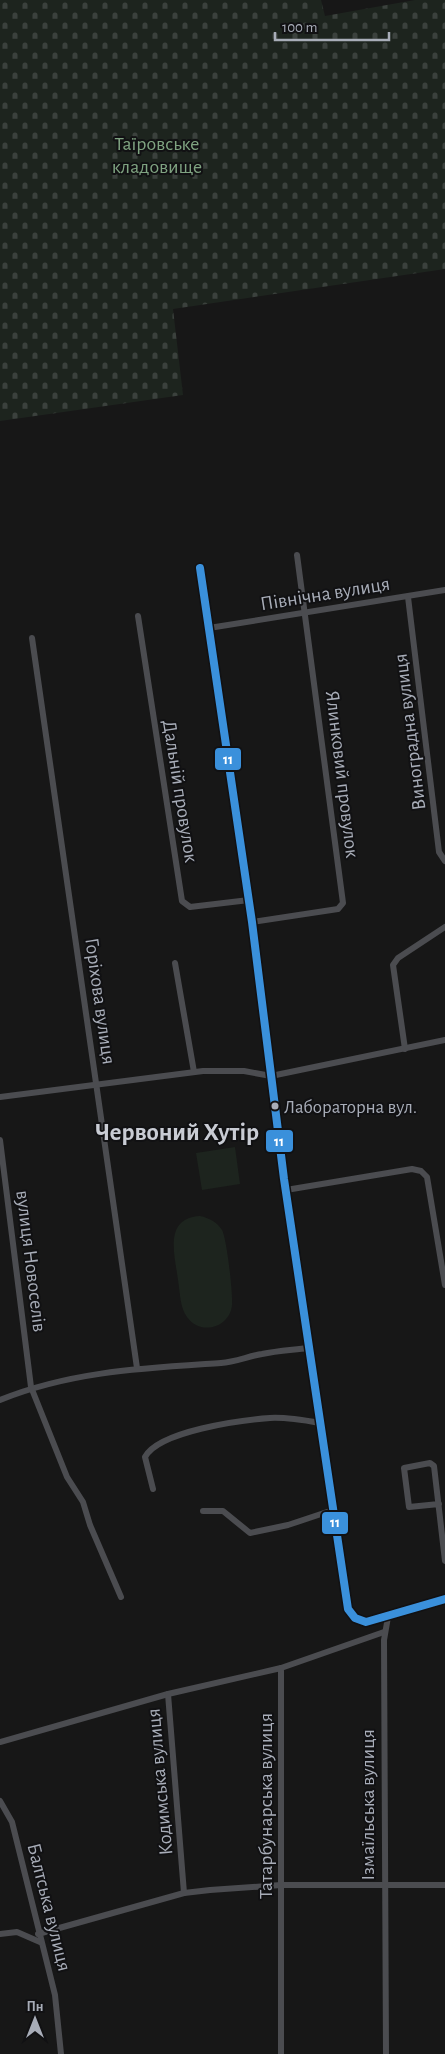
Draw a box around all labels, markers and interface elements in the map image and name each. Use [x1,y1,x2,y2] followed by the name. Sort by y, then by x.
[275,10,389,42] scale bar
[282,20,317,35] text: 100 m
[112,134,202,177] park label: Таїровське кладовище
[259,574,391,614] street label: Північна вулиця
[390,652,430,811] street label: Виноградна вулиця
[322,689,362,859] street label: Ялинковий провулок
[159,718,201,864] street label: Дальній провулок
[214,747,242,771] line badge: 11
[223,753,233,767] text: 11
[81,936,119,1066] street label: Горіхова вулиця
[284,1098,417,1117] place label: Лабораторна вул.
[270,1101,280,1111] marker: Лабораторна вул.
[95,1120,259,1145] district label: Червоний Хутір
[265,1129,294,1153] line badge: 11
[274,1135,284,1149] text: 11
[12,1189,50,1333] street label: вулиця Новоселів
[321,1511,349,1535] line badge: 11
[330,1516,340,1530] text: 11
[144,1708,176,1856] street label: Кодимська вулиця
[256,1713,276,1899] street label: Татарбунарська вулиця
[358,1729,378,1881] street label: Ізмаїльська вулиця
[23,1841,75,1973] street label: Балтська вулиця
[10,1994,60,2044] north arrow
[26,2000,44,2014] text: Пн

